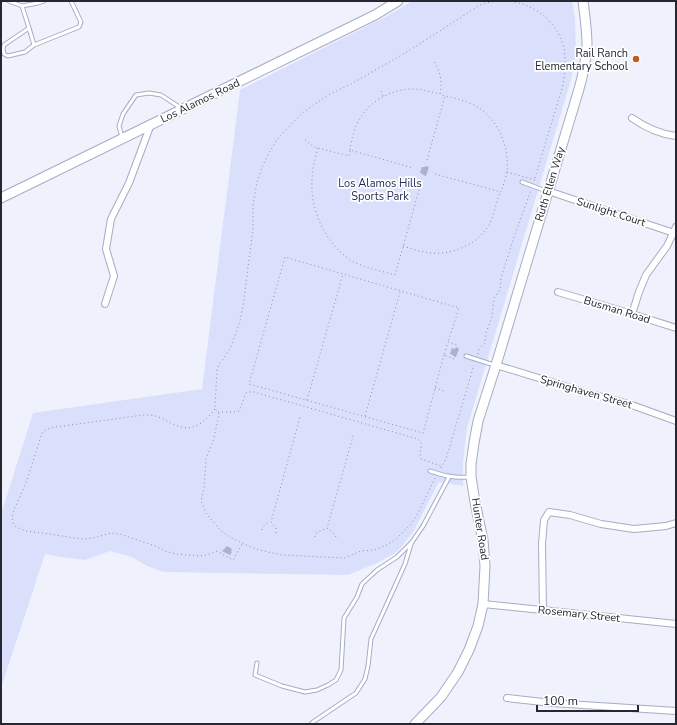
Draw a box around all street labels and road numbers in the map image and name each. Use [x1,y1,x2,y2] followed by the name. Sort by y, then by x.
[158,75,242,127] street label: Los Alamos Road
[532,145,569,223] street label: Ruth Ellen Way
[575,194,648,230] street label: Sunlight Court
[582,293,652,327] street label: Busman Road
[538,372,634,412] street label: Springhaven Street
[468,497,492,561] street label: Hunter Road
[537,602,621,626] street label: Rosemary Street

